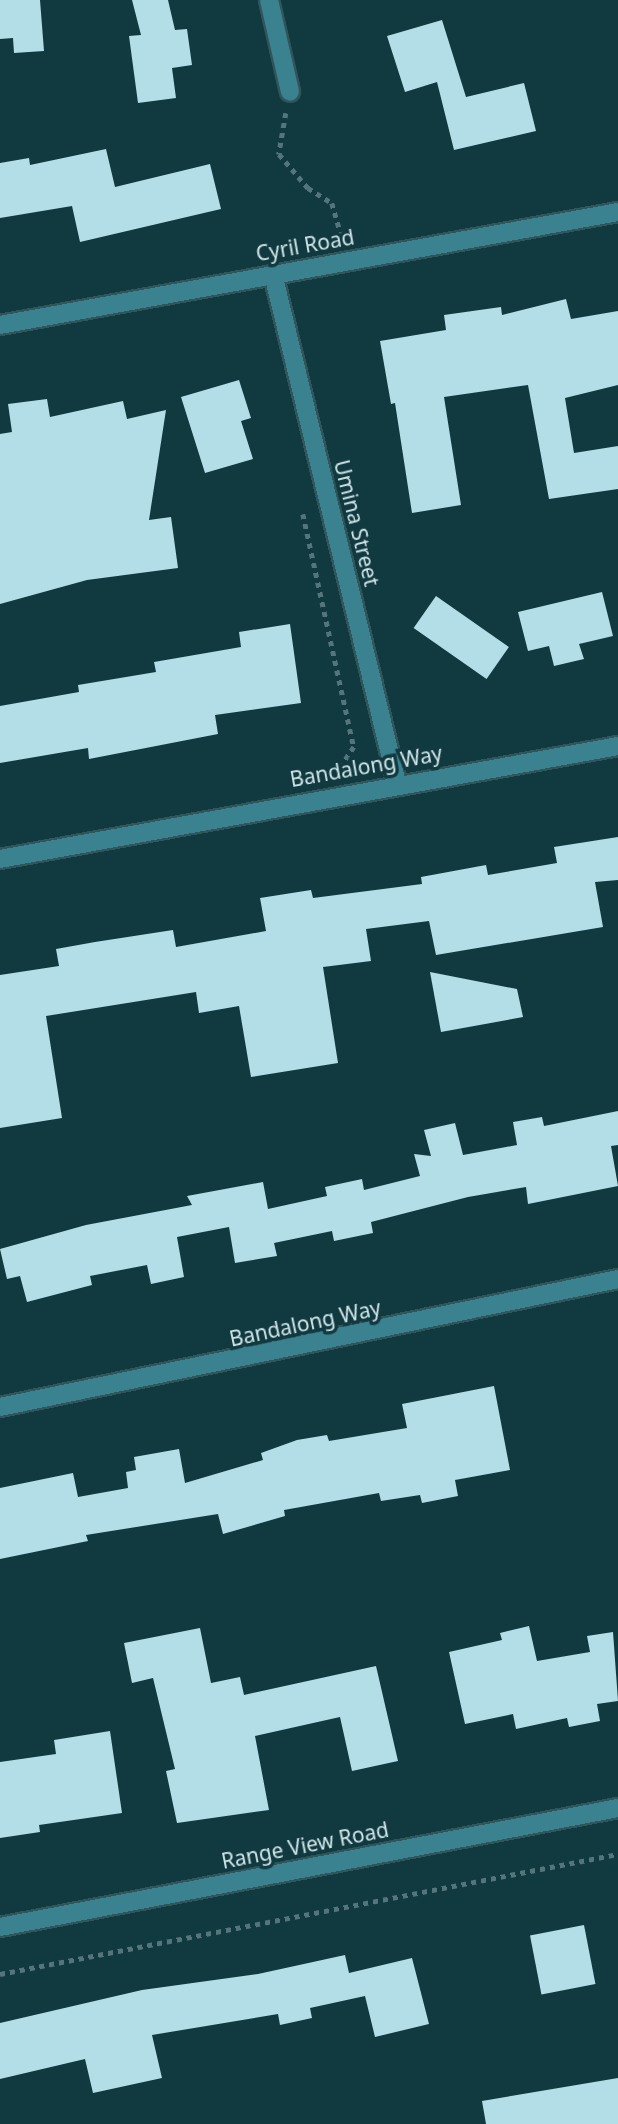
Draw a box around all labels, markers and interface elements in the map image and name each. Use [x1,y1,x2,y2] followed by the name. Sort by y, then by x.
[254,224,356,266] street label: Cyril Road
[329,457,385,589] street label: Umina Street
[288,740,444,792] street label: Bandalong Way
[227,1295,383,1351] street label: Bandalong Way
[219,1816,391,1874] street label: Range View Road

